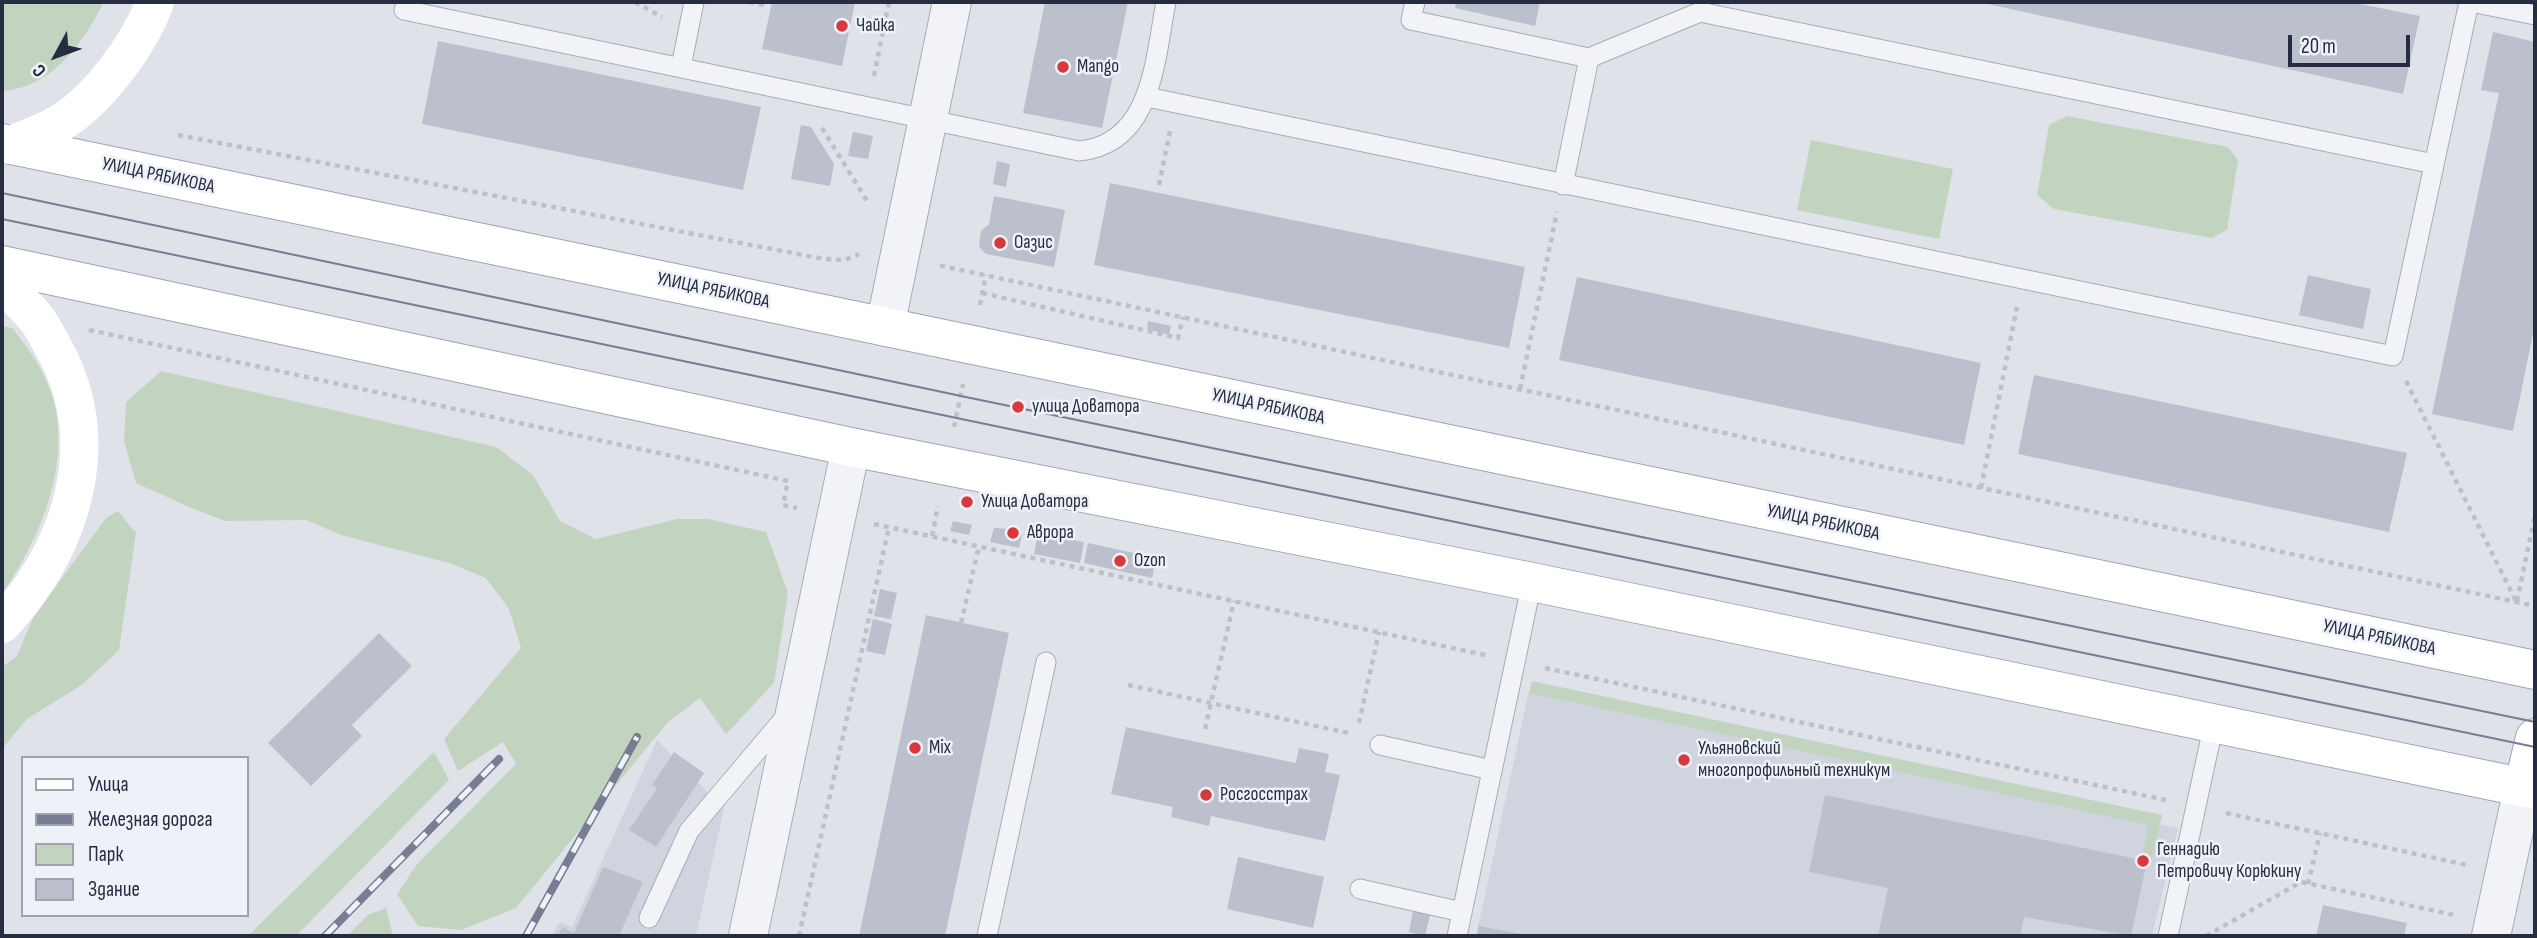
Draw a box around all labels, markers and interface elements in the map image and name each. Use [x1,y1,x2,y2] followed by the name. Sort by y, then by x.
[856,15,895,37] place label: Чайка
[834,18,850,34] marker: Чайка
[21,21,91,91] north arrow
[2292,21,2414,65] scale bar
[2301,34,2336,59] text: 20 m
[1077,56,1119,78] place label: Mango
[28,59,52,81] text: С
[1055,59,1071,75] marker: Mango
[100,153,216,199] street label: УЛИЦА РЯБИКОВА
[1014,232,1053,254] place label: Оазис
[992,235,1008,251] marker: Оазис
[655,268,771,314] street label: УЛИЦА РЯБИКОВА
[1210,384,1326,430] street label: УЛИЦА РЯБИКОВА
[1032,396,1140,418] place label: улица Доватора
[1010,399,1026,415] marker: улица Доватора
[981,491,1088,513] place label: Улица Доватора
[959,494,975,510] marker: Улица Доватора
[1765,500,1881,546] street label: УЛИЦА РЯБИКОВА
[1027,522,1074,544] place label: Аврора
[1005,525,1021,541] marker: Аврора
[1134,550,1166,572] place label: Ozon
[1112,553,1128,569] marker: Ozon
[2321,615,2437,661] street label: УЛИЦА РЯБИКОВА
[929,737,951,759] place label: Mix
[1698,738,1890,782] place label: Ульяновский многопрофильный техникум
[907,740,923,756] marker: Mix
[1676,752,1692,768] marker: Ульяновский многопрофильный техникум
[21,756,248,917] legend
[88,772,129,797] text: Улица
[1220,784,1308,806] place label: Росгосстрах
[1198,787,1214,803] marker: Росгосстрах
[88,807,213,832] text: Железная дорога
[2157,839,2301,883] place label: Геннадию Петровичу Корюкину
[88,842,123,867] text: Парк
[2135,853,2151,869] marker: Геннадию Петровичу Корюкину
[88,877,140,902] text: Здание

